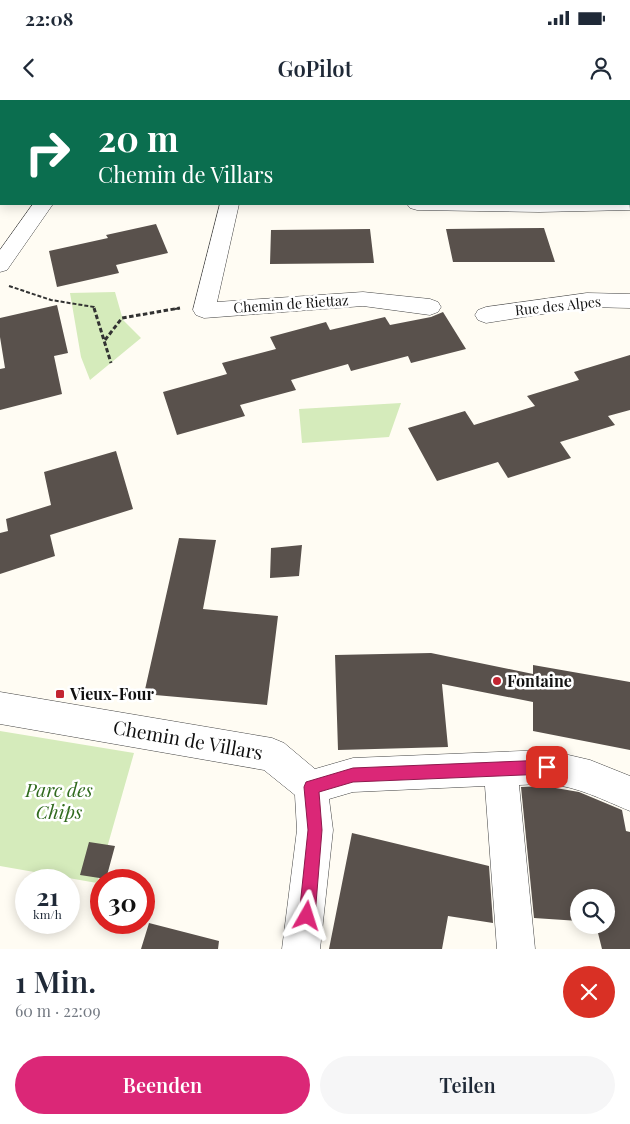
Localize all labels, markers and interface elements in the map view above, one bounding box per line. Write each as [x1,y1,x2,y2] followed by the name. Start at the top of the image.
[25,5,73,31] text: 22:08
[278,53,352,83] text: GoPilot
[15,54,43,82] icon: back
[587,54,615,82] icon: person
[98,114,179,161] text: 20 m
[15,120,80,185] icon: right
[98,159,273,189] text: Chemin de Villars
[233,290,349,317] street label: Chemin de Riettaz
[514,292,602,319] street label: Rue des Alpes
[507,670,572,691] place label: Fontaine
[491,675,503,687] marker: Fontaine
[69,683,154,704] place label: Vieux-Four
[54,688,66,700] marker: Vieux-Four
[111,713,265,765] street label: Chemin de Villars
[526,746,568,788] pin
[533,753,561,781] icon: arrive
[24,776,93,824] park label: Parc des Chips
[90,869,155,934] speed limit sign: 30
[36,879,59,912] text: 21
[280,889,332,941] position arrow
[570,889,615,934] map controls
[570,889,615,934] button: search
[33,906,62,922] text: km/h
[15,961,96,1001] text: 1 Min.
[563,966,615,1018] button: close
[15,1000,101,1021] text: 60 m · 22:09
[15,1056,310,1114] button: Beenden
[320,1056,615,1114] button: Teilen

